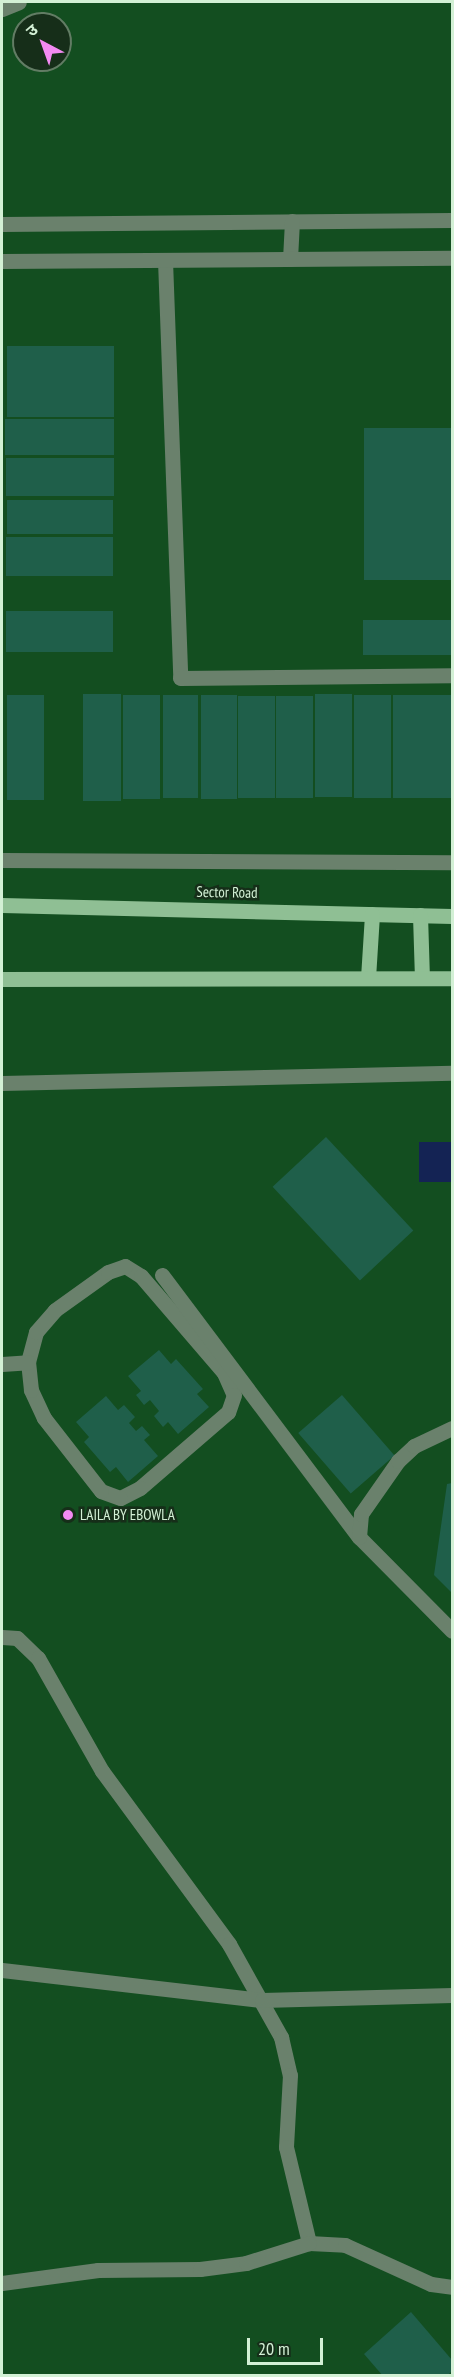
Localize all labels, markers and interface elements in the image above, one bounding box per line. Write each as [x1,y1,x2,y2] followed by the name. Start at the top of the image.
[12,12,72,72] north arrow
[21,19,42,41] text: उ
[196,882,258,902] street label: Sector Road
[80,1506,176,1524] place label: LAILA BY EBOWLA
[61,1508,75,1522] marker: LAILA BY EBOWLA
[250,2326,326,2364] scale bar
[258,2337,290,2360] text: 20 m

